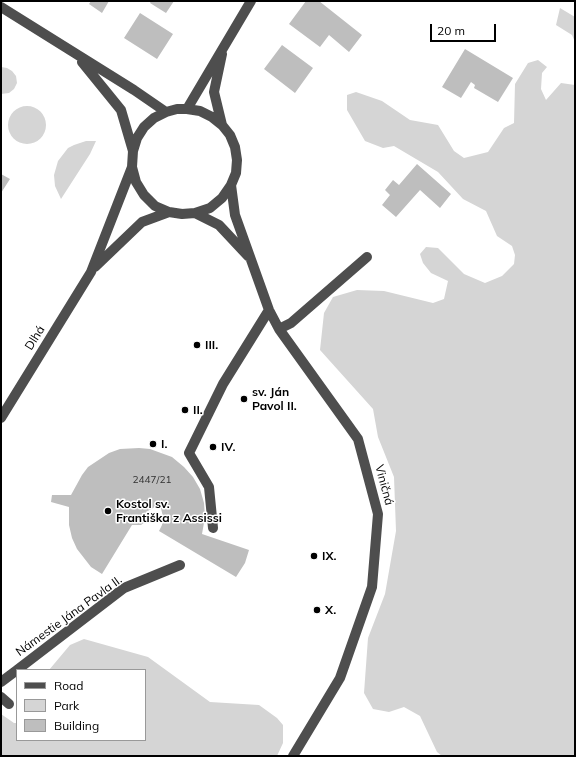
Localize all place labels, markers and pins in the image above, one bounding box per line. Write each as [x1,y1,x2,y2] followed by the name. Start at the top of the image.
[205,338,218,352] place label: III.
[192,340,202,350] marker: III.
[252,385,297,413] place label: sv. Ján Pavol II.
[239,394,249,404] marker: sv. Ján Pavol II.
[193,403,203,417] place label: II.
[180,405,190,415] marker: II.
[161,437,167,451] place label: I.
[148,439,158,449] marker: I.
[221,440,235,454] place label: IV.
[208,442,218,452] marker: IV.
[116,497,222,525] place label: Kostol sv. Františka z Assissi
[103,506,113,516] marker: Kostol sv. Františka z Assissi
[322,549,337,563] place label: IX.
[309,551,319,561] marker: IX.
[325,603,336,617] place label: X.
[312,605,322,615] marker: X.

